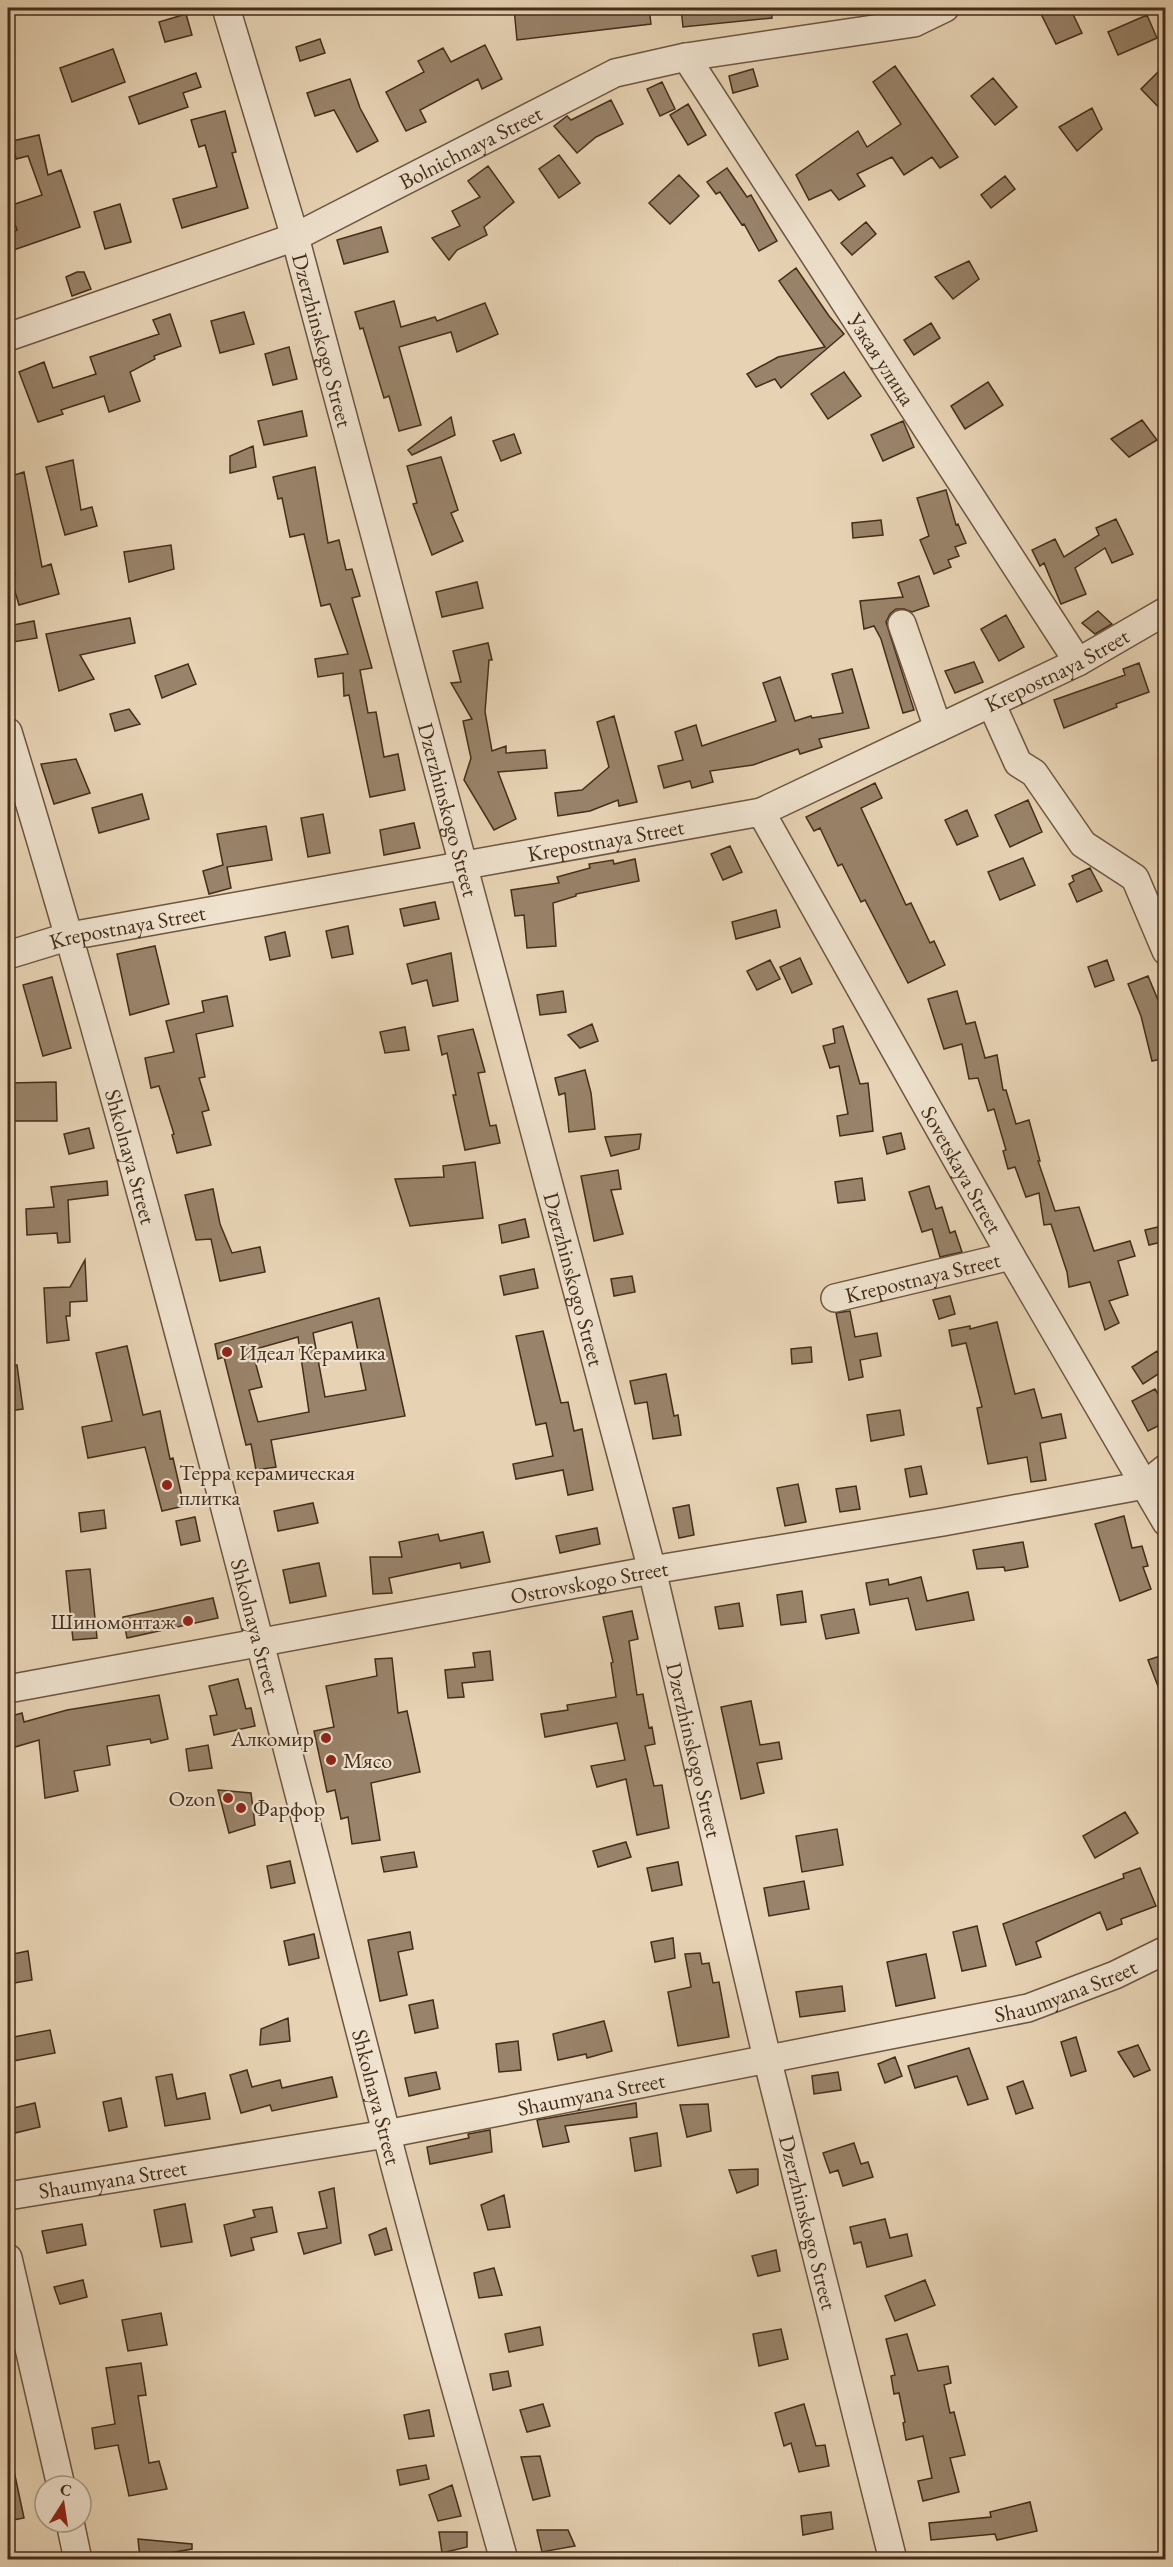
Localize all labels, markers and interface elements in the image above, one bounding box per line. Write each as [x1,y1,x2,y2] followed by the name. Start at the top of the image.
[394,99,547,196] street label: Bolnichnaya Street
[285,250,359,431] street label: Dzerzhinskogo Street
[840,307,922,411] street label: Узкая улица
[980,621,1135,719] street label: Krepostnaya Street
[411,720,485,900] street label: Dzerzhinskogo Street
[525,812,686,869] street label: Krepostnaya Street
[46,898,208,957] street label: Krepostnaya Street
[98,1086,163,1228] street label: Shkolnaya Street
[914,1100,1009,1239] street label: Sovetskaya Street
[536,1189,611,1370] street label: Dzerzhinskogo Street
[842,1245,1003,1310] street label: Krepostnaya Street
[239,1338,386,1367] place label: Идеал Керамика
[220,1345,234,1359] marker: Идеал Керамика
[179,1458,355,1512] place label: Терра керамическая плитка
[160,1478,174,1492] marker: Терра керамическая плитка
[508,1554,670,1611] street label: Ostrovskogo Street
[224,1556,287,1697] street label: Shkolnaya Street
[51,1607,177,1636] place label: Шиномонтаж
[181,1614,195,1628] marker: Шиномонтаж
[659,1660,729,1841] street label: Dzerzhinskogo Street
[230,1724,314,1753] place label: Алкомир
[319,1731,333,1745] marker: Алкомир
[343,1746,392,1775] place label: Мясо
[324,1753,338,1767] marker: Мясо
[168,1784,216,1813] place label: Ozon
[221,1791,235,1805] marker: Ozon
[253,1794,325,1823] place label: Фарфор
[234,1801,248,1815] marker: Фарфор
[992,1953,1142,2029] street label: Shaumyana Street
[345,2026,408,2168] street label: Shkolnaya Street
[515,2066,667,2123] street label: Shaumyana Street
[772,2132,844,2313] street label: Dzerzhinskogo Street
[37,2153,189,2206] street label: Shaumyana Street
[33,2474,93,2534] north arrow
[58,2478,74,2501] text: С

